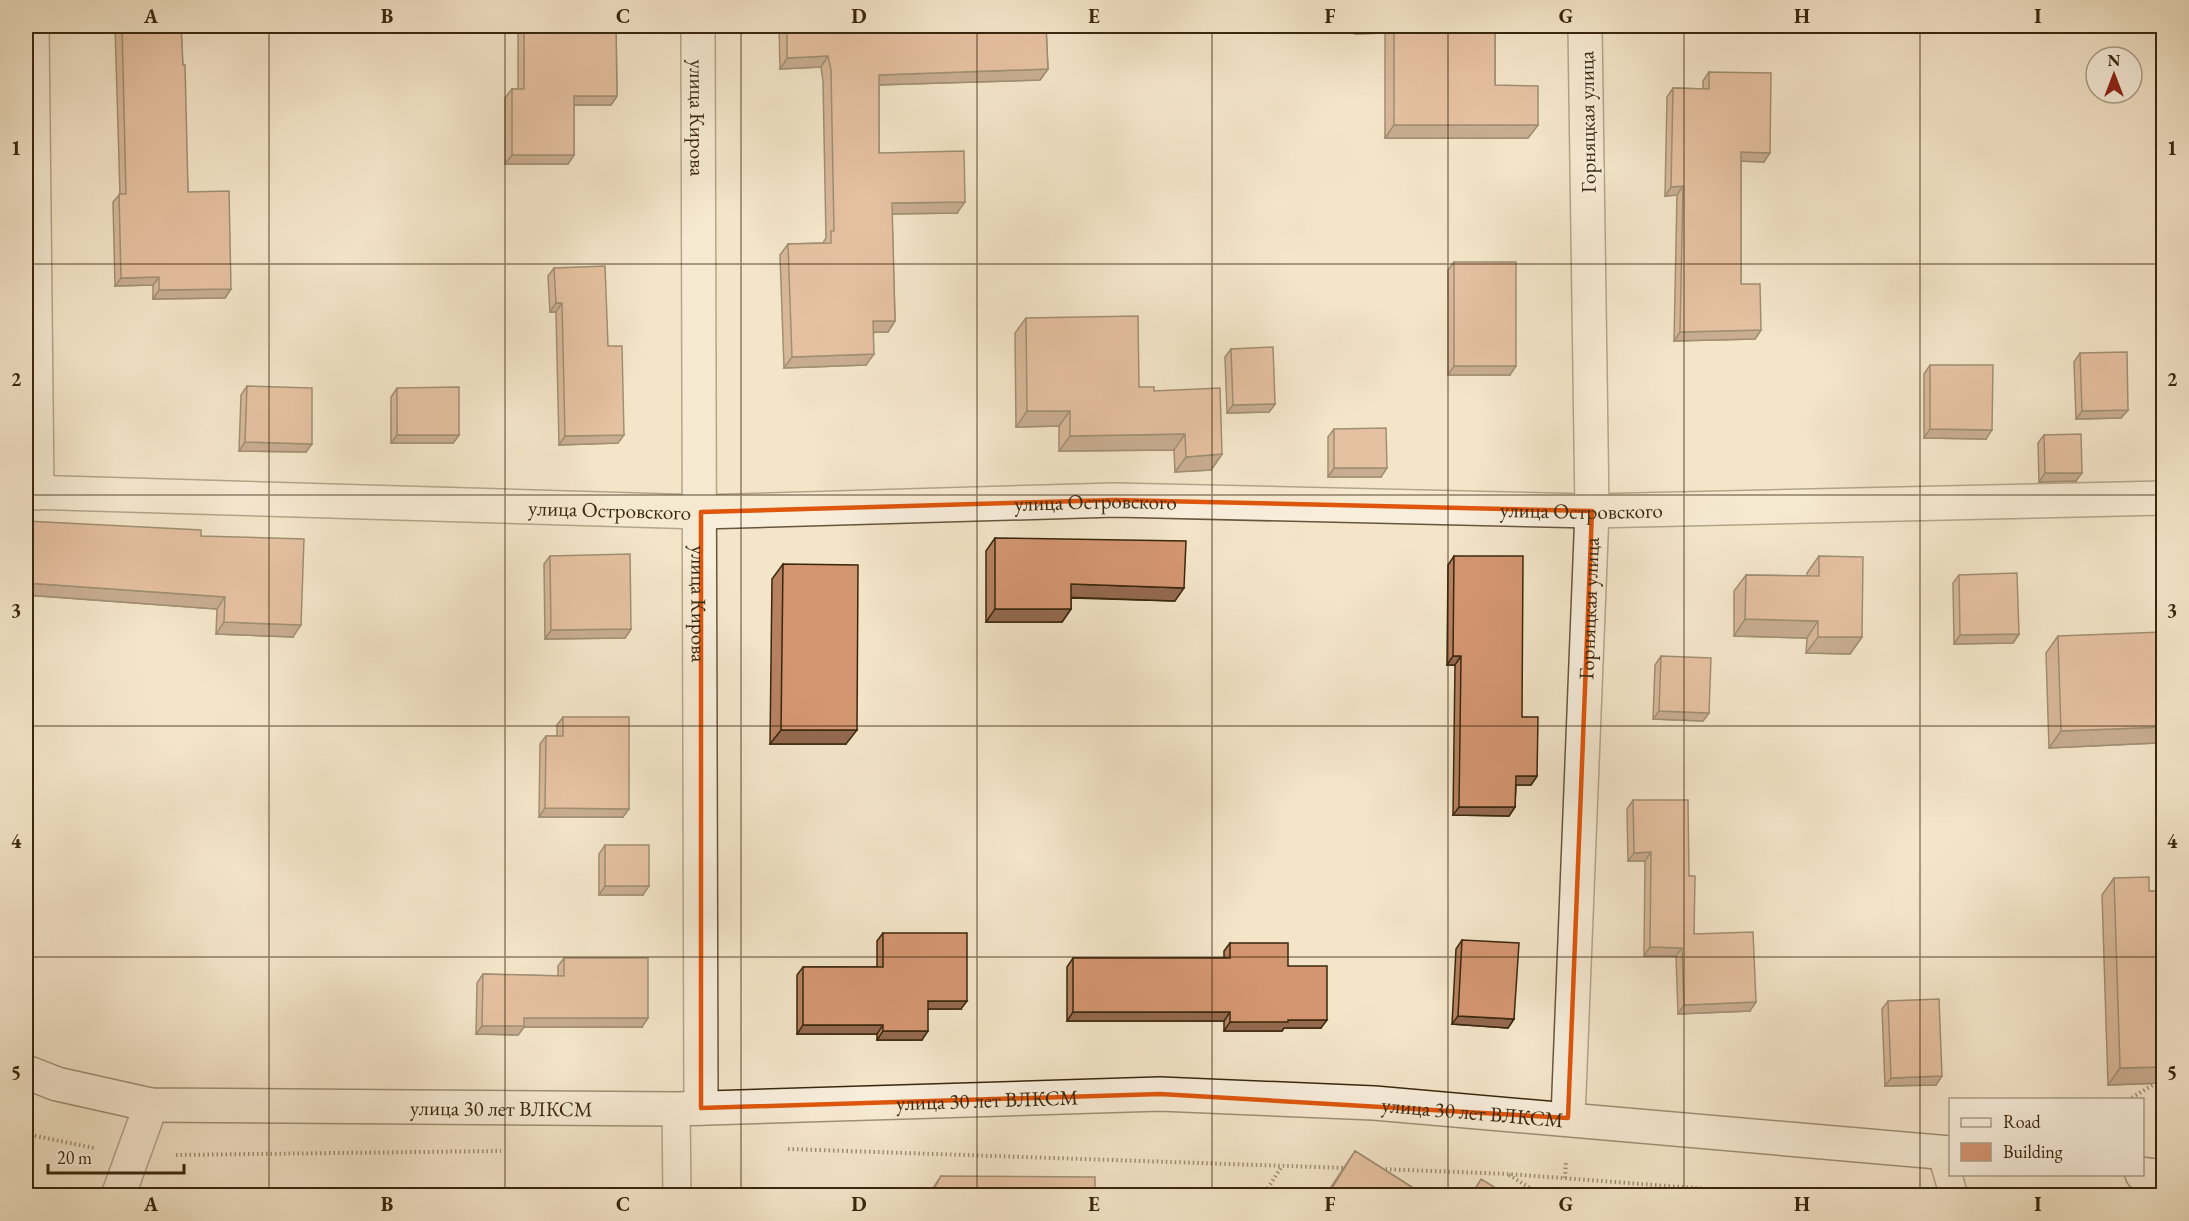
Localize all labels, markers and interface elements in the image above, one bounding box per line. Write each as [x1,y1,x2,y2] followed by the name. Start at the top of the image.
[143,3,159,29] text: A
[381,3,393,29] text: B
[616,3,630,29] text: C
[851,3,867,29] text: D
[1088,3,1100,29] text: E
[1325,3,1336,29] text: F
[1559,3,1573,29] text: G
[1794,3,1810,29] text: H
[2034,3,2042,29] text: I
[2084,45,2144,105] north arrow
[1572,50,1602,193] street label: Горняцкая улица
[2108,50,2121,71] text: N
[685,60,712,177] street label: улица Кирова
[11,135,21,161] text: 1
[2167,135,2177,161] text: 1
[11,366,22,392] text: 2
[2167,366,2178,392] text: 2
[1014,486,1177,516] street label: улица Островского
[528,493,692,525] street label: улица Островского
[1500,495,1663,525] street label: улица Островского
[1572,536,1604,680] street label: Горняцкая улица
[686,546,713,663] street label: улица Кирова
[11,597,21,623] text: 3
[2167,597,2177,623] text: 3
[11,828,22,854] text: 4
[2167,828,2178,854] text: 4
[11,1059,21,1085] text: 5
[2167,1059,2177,1085] text: 5
[896,1083,1079,1116] street label: улица 30 лет ВЛКСМ
[1381,1090,1565,1133] street label: улица 30 лет ВЛКСМ
[410,1093,593,1122] street label: улица 30 лет ВЛКСМ
[1949,1098,2144,1176] legend
[2003,1110,2042,1133] text: Road
[48,1137,184,1175] scale bar
[2003,1140,2063,1163] text: Building
[57,1146,92,1169] text: 20 m
[143,1191,159,1217] text: A
[381,1191,393,1217] text: B
[616,1191,630,1217] text: C
[851,1191,867,1217] text: D
[1088,1191,1100,1217] text: E
[1325,1191,1336,1217] text: F
[1559,1191,1573,1217] text: G
[1794,1191,1810,1217] text: H
[2034,1191,2042,1217] text: I

